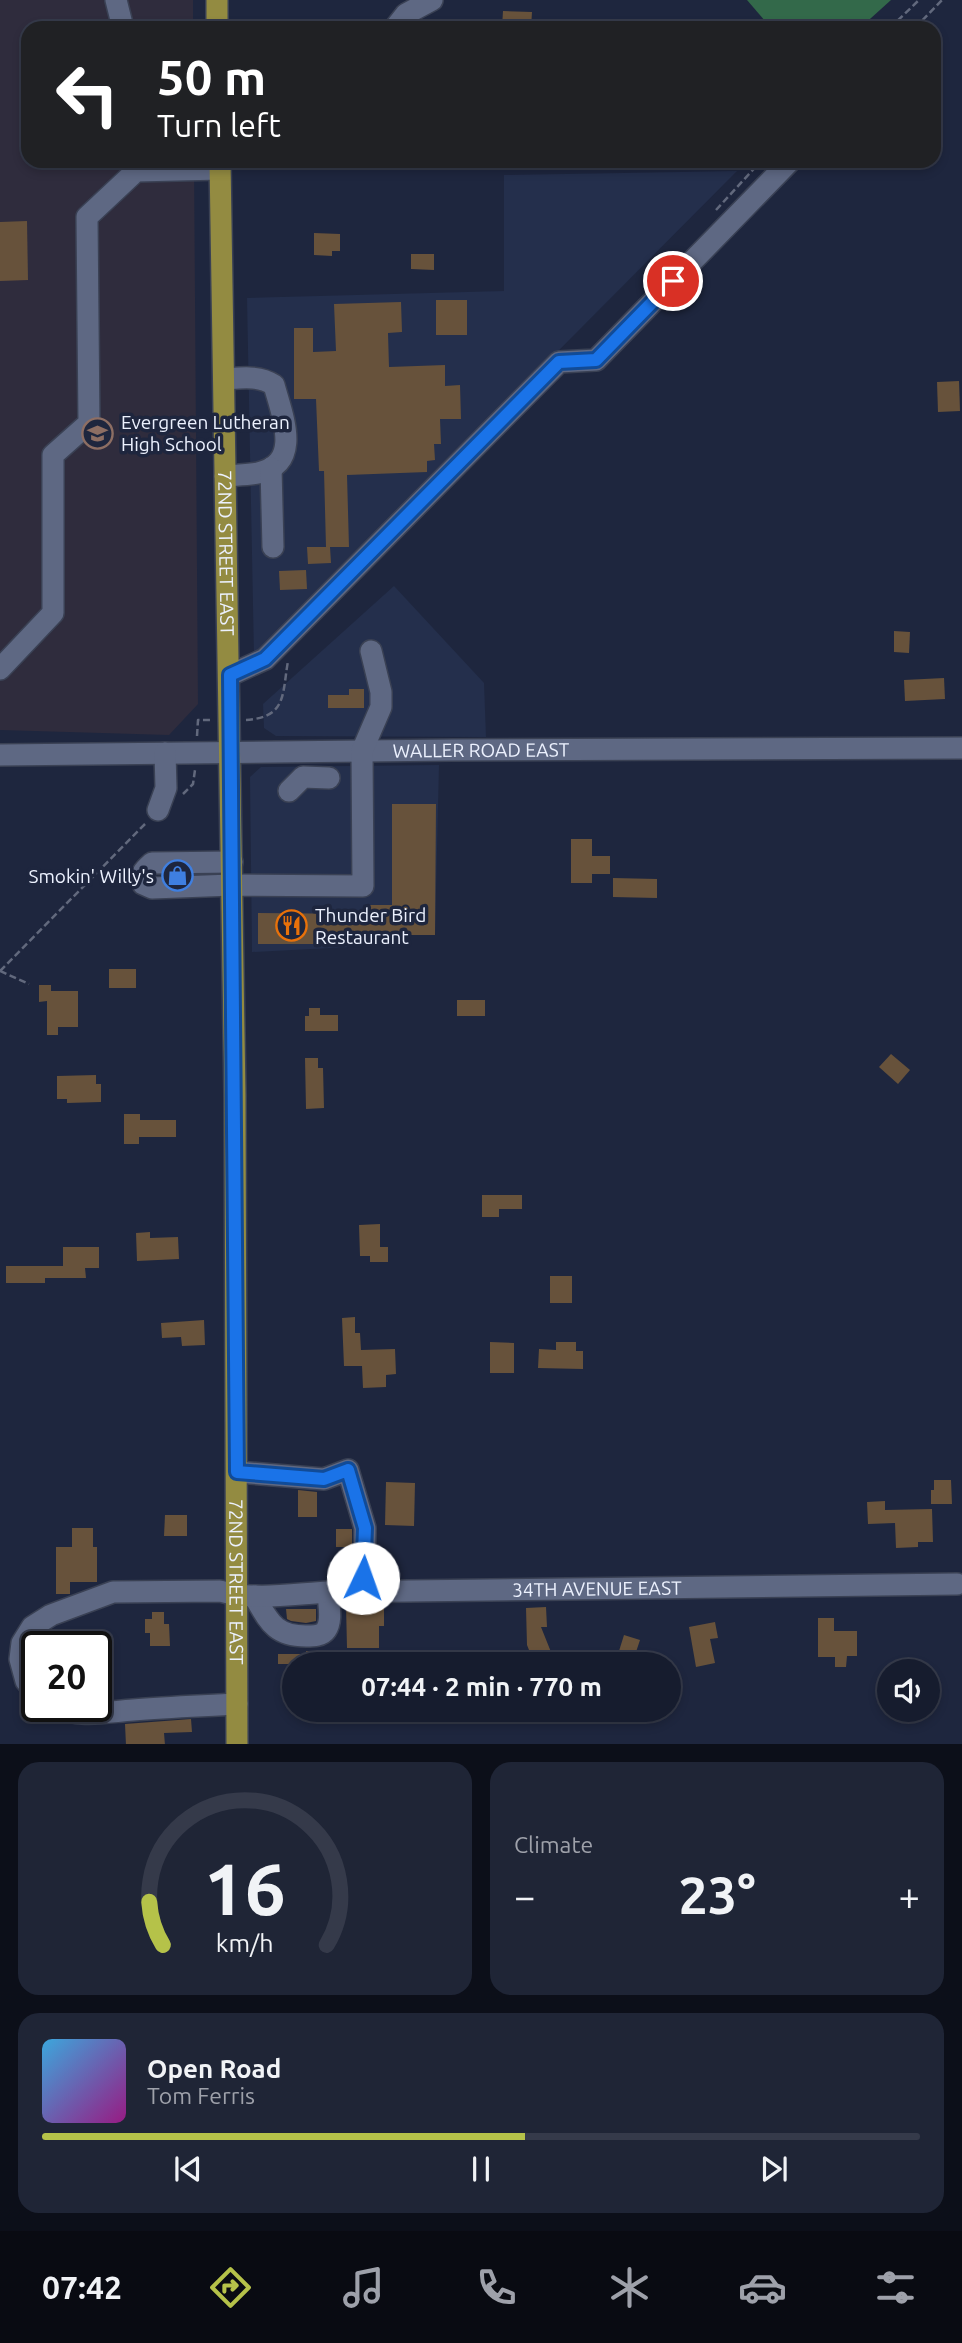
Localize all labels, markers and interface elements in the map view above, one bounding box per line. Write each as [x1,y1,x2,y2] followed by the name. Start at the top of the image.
[42,49,133,140] icon: left
[157,49,266,104] text: 50 m
[157,107,281,143] text: Turn left
[643,251,703,311] pin
[654,262,692,300] icon: arrive
[121,411,290,455] place label: Evergreen Lutheran High School
[81,416,115,450] school or university icon: Evergreen Lutheran High School
[214,470,239,636] street label: 72ND STREET EAST
[393,739,570,762] street label: WALLER ROAD EAST
[160,859,194,893] shop icon: Smokin' Willy's
[28,865,154,887] place label: Smokin' Willy's
[315,904,426,948] place label: Thunder Bird Restaurant
[275,909,309,943] restaurant icon: Thunder Bird Restaurant
[225,1499,248,1665] street label: 72ND STREET EAST
[326,1541,400,1615] position arrow
[512,1576,682,1601] street label: 34TH AVENUE EAST
[21,1631,112,1722] speed limit sign: 20
[877,1659,940,1722] map controls
[877,1659,940,1722] button: sound
[361,1672,602,1701] text: 07:44 · 2 min · 770 m
[514,1832,593,1857] text: Climate
[204,1847,286,1929] text: 16
[678,1866,756,1924] text: 23°
[514,1875,535,1917] text: −
[899,1875,920,1917] text: +
[216,1928,274,1956] text: km/h
[147,2054,281,2083] text: Open Road
[147,2083,255,2108] text: Tom Ferris
[169,2150,207,2188] icon: previous
[462,2150,500,2188] icon: pause
[755,2150,793,2188] icon: next
[206,2263,255,2312] icon: directions
[339,2263,388,2312] icon: music
[472,2263,521,2312] icon: phone
[605,2263,654,2312] icon: climate
[738,2263,787,2312] icon: car
[871,2263,920,2312] icon: filters
[42,2269,122,2305] text: 07:42

